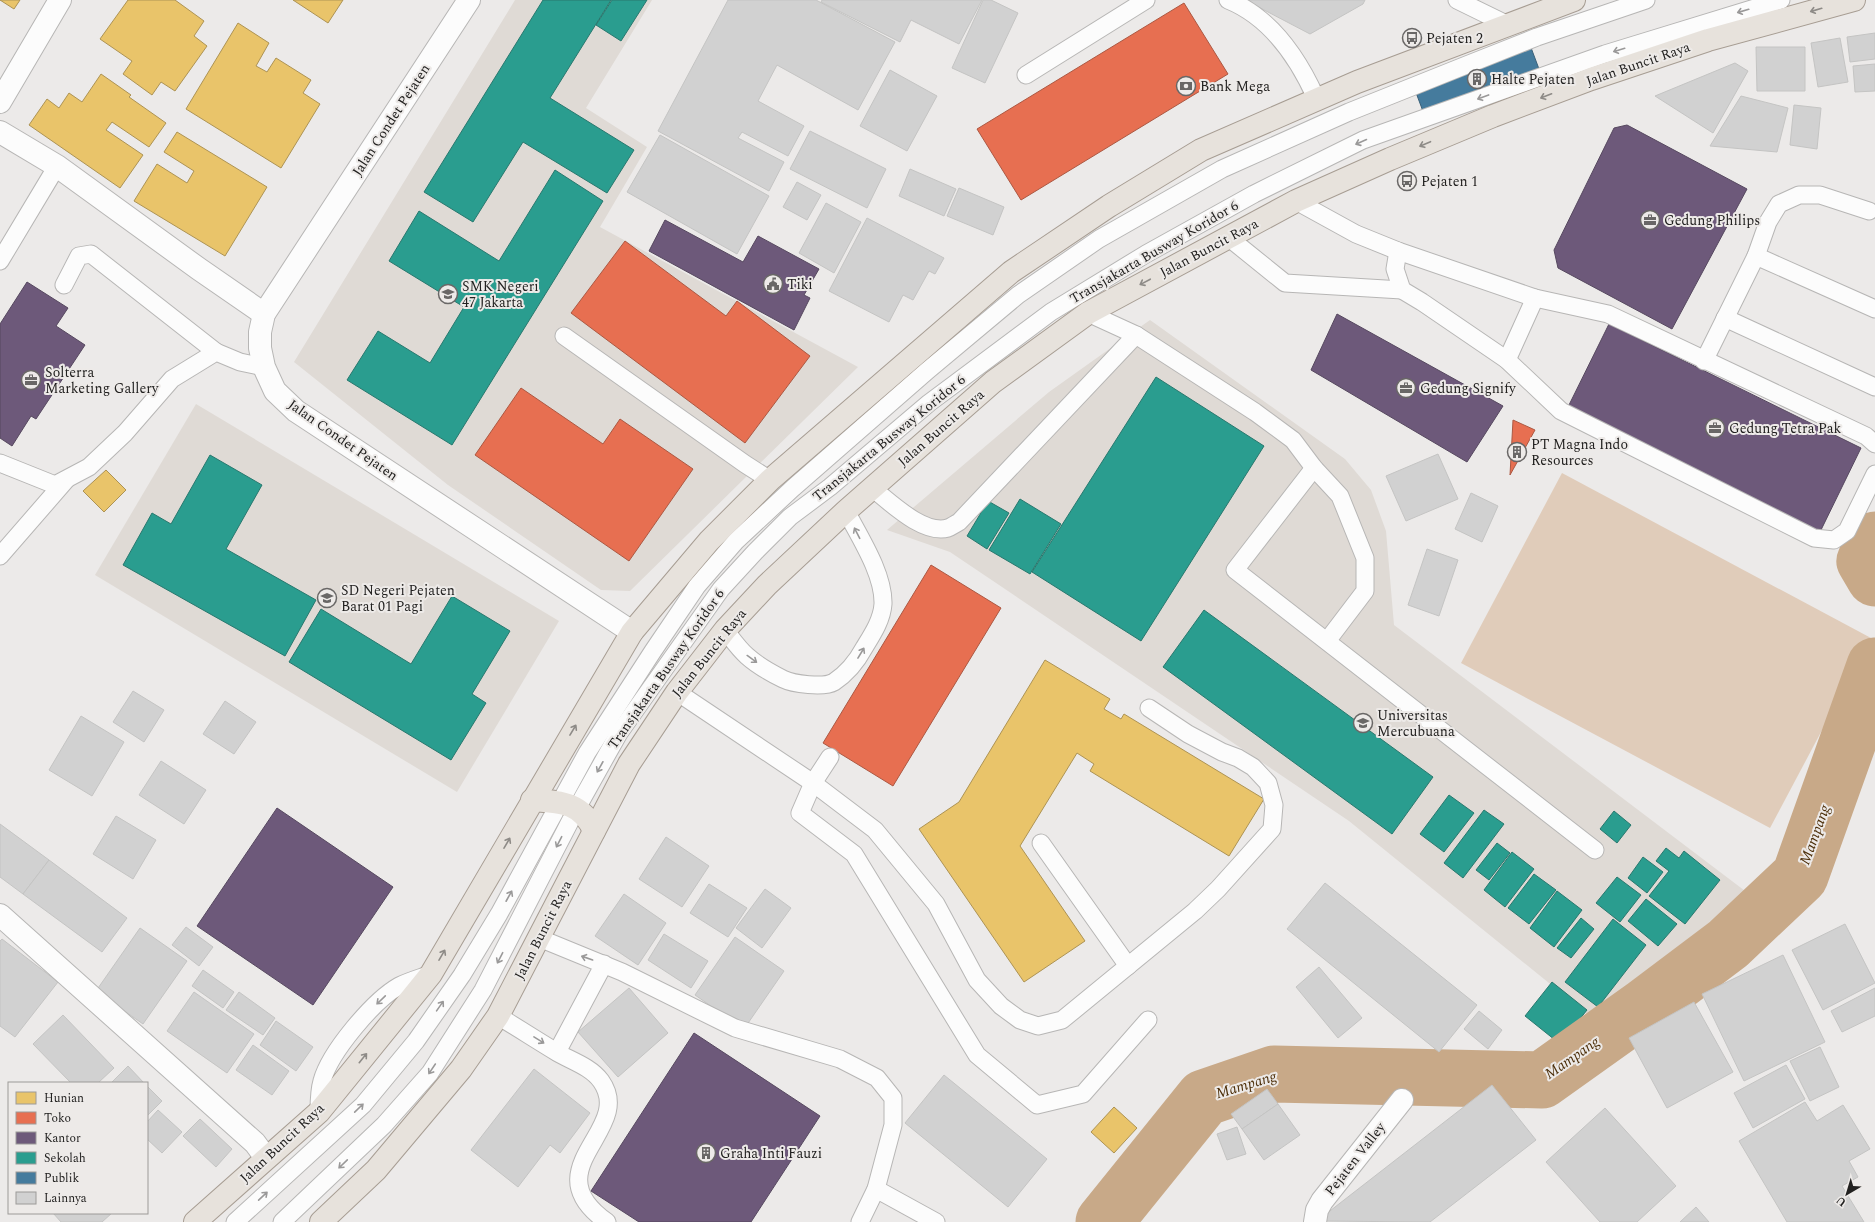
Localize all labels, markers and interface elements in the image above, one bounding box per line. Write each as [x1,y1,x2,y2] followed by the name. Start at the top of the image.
[1810,7,1823,15] one-way arrow
[1737,8,1750,15] one-way arrow
[1401,27,1423,49] bus stop icon: Pejaten 2
[1426,28,1483,49] place label: Pejaten 2
[1583,36,1693,92] street label: Jalan Buncit Raya
[1613,47,1626,54] one-way arrow
[347,60,435,180] street label: Jalan Condet Pejaten
[1466,68,1488,90] building icon: Halte Pejaten
[1491,69,1575,90] place label: Halte Pejaten
[1175,75,1197,97] bank icon: Bank Mega
[1200,76,1270,97] place label: Bank Mega
[1540,93,1552,101] one-way arrow
[1478,94,1490,102] one-way arrow
[1356,138,1368,146] one-way arrow
[1420,141,1432,149] one-way arrow
[1396,170,1418,192] bus stop icon: Pejaten 1
[1421,171,1478,192] place label: Pejaten 1
[1066,195,1242,309] street label: Transjakarta Busway Koridor 6
[1639,209,1661,231] office icon: Gedung Philips
[1664,210,1760,231] place label: Gedung Philips
[1156,213,1262,283] street label: Jalan Buncit Raya
[762,273,784,295] public building icon: Tiki
[787,274,813,295] place label: Tiki
[462,276,539,313] place label: SMK Negeri 47 Jakarta
[1140,279,1152,287] one-way arrow
[437,283,459,305] school or university icon: SMK Negeri 47 Jakarta
[45,362,160,399] place label: Solterra Marketing Gallery
[20,369,42,391] office icon: Solterra Marketing Gallery
[808,370,970,506] street label: Transjakarta Busway Koridor 6
[1395,377,1417,399] office icon: Gedung Signify
[1420,378,1517,399] place label: Gedung Signify
[893,384,989,472] street label: Jalan Buncit Raya
[284,394,402,486] street label: Jalan Condet Pejaten
[1704,417,1726,439] office icon: Gedung Tetra Pak
[1729,418,1842,439] place label: Gedung Tetra Pak
[1531,434,1628,471] place label: PT Magna Indo Resources
[1506,441,1528,463] building icon: PT Magna Indo Resources
[853,527,861,539] one-way arrow
[341,580,455,617] place label: SD Negeri Pejaten Barat 01 Pagi
[602,584,730,754] street label: Transjakarta Busway Koridor 6
[316,587,338,609] school or university icon: SD Negeri Pejaten Barat 01 Pagi
[667,604,752,702] street label: Jalan Buncit Raya
[857,648,865,659] one-way arrow
[746,655,757,663] one-way arrow
[1377,705,1455,742] place label: Universitas Mercubuana
[1352,712,1374,734] school or university icon: Universitas Mercubuana
[569,725,577,736] one-way arrow
[596,761,603,773] one-way arrow
[1794,801,1837,868] water label: Mampang
[555,836,562,848] one-way arrow
[504,837,512,849] one-way arrow
[509,877,577,983] street label: Jalan Buncit Raya
[505,890,513,902] one-way arrow
[438,949,446,961] one-way arrow
[495,952,503,964] one-way arrow
[581,953,593,961] one-way arrow
[376,996,386,1005] one-way arrow
[436,1001,444,1012] one-way arrow
[1540,1030,1605,1085] water label: Mampang
[533,1036,544,1044] one-way arrow
[358,1052,367,1063] one-way arrow
[428,1063,436,1074] one-way arrow
[1213,1065,1280,1105] water label: Mampang
[8,1082,148,1214] legend
[44,1089,84,1108] text: Hunian
[235,1098,329,1188] street label: Jalan Buncit Raya
[354,1103,364,1112] one-way arrow
[44,1109,71,1128] text: Toko
[1320,1117,1391,1200] street label: Pejaten Valley
[44,1129,81,1148] text: Kantor
[695,1142,717,1164] building icon: Graha Inti Fauzi
[720,1143,822,1164] place label: Graha Inti Fauzi
[44,1149,86,1168] text: Sekolah
[339,1159,349,1168] one-way arrow
[44,1169,79,1188] text: Publik
[1827,1174,1867,1214] north arrow
[44,1189,87,1208] text: Lainnya
[258,1191,269,1200] one-way arrow
[1832,1192,1850,1211] text: U

